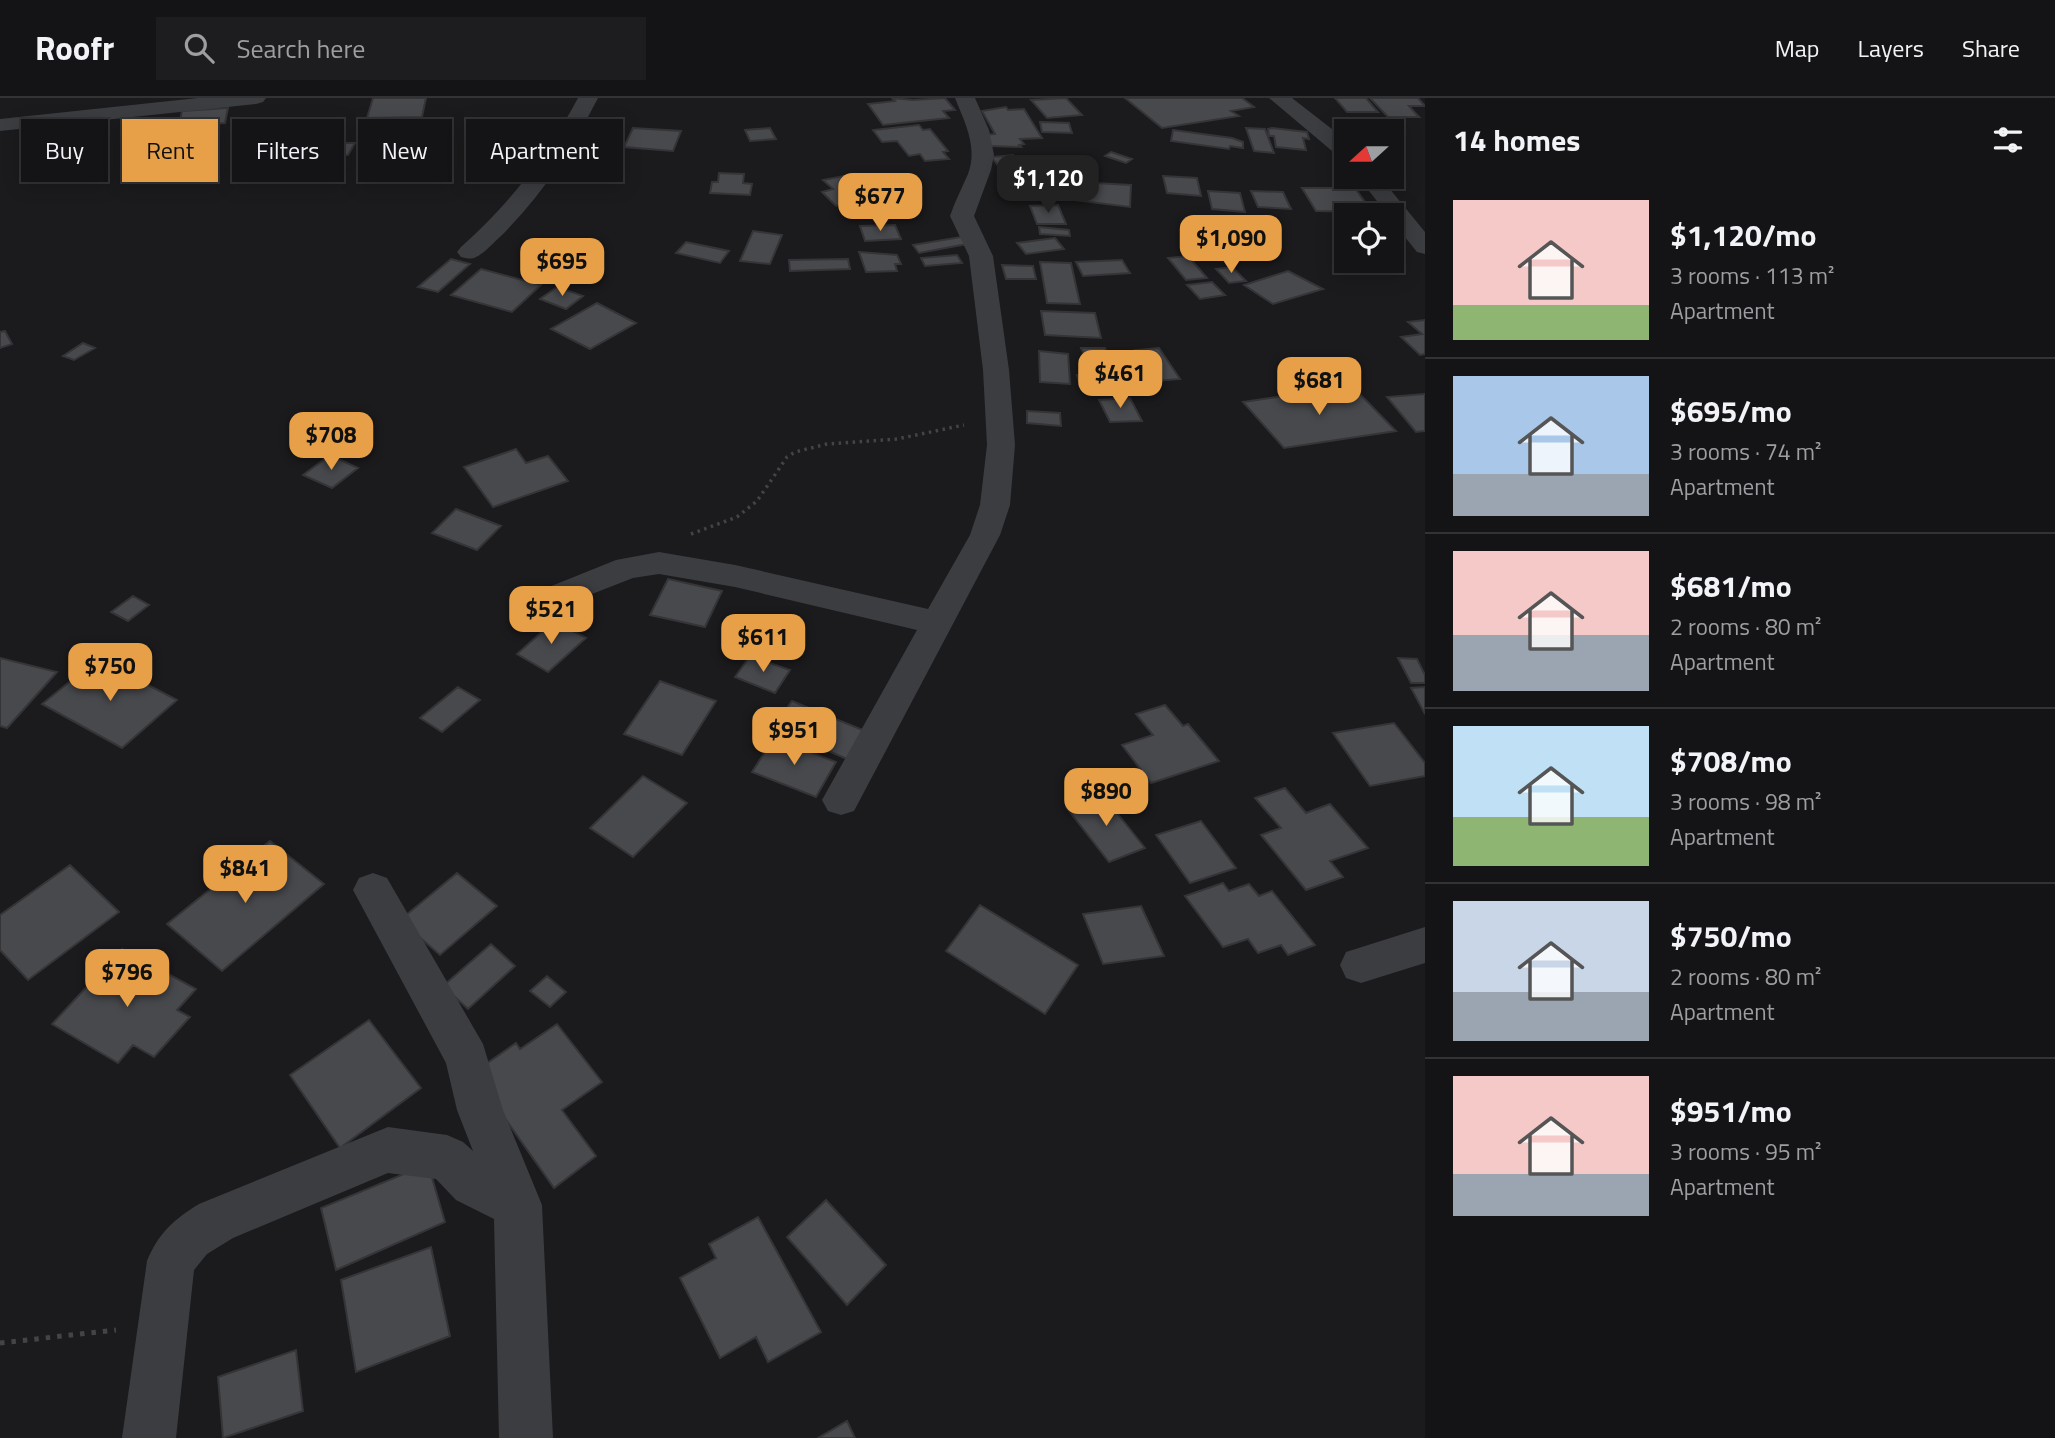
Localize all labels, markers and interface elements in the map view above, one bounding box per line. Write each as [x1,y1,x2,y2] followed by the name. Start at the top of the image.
[156,17,646,80] search box
[35,23,114,73] text: Roofr
[180,29,218,67] icon: search
[236,29,365,68] text: Search here
[1775,30,1820,66] text: Map
[1858,30,1924,66] text: Layers
[1962,30,2020,66] text: Share
[1453,117,1580,163] text: 14 homes
[21,119,108,182] chip: Buy
[122,119,218,182] chip: Rent
[232,119,344,182] chip: Filters
[358,119,452,182] chip: New
[466,119,623,182] chip: Apartment
[1334,119,1404,189] north arrow
[1334,119,1404,273] map controls
[1989,121,2027,159] icon: filters
[991,156,1105,215] pin: $1,120
[1013,160,1083,195] text: $1,120
[839,174,921,233] pin: $677
[854,178,906,213] text: $677
[1334,203,1404,273] button: locate
[1670,212,1816,258] text: $1,120/mo
[1174,216,1288,275] pin: $1,090
[1196,220,1266,255] text: $1,090
[1509,228,1593,312] icon: home
[521,238,603,298] pin: $695
[536,243,588,278] text: $695
[1670,258,1834,293] text: 3 rooms · 113 m²
[1670,293,1775,328] text: Apartment
[1079,350,1161,410] pin: $461
[1094,355,1146,390] text: $461
[1278,358,1360,417] pin: $681
[1293,362,1345,397] text: $681
[1670,388,1792,434] text: $695/mo
[1509,404,1593,488] icon: home
[290,412,372,472] pin: $708
[305,417,357,452] text: $708
[1670,434,1821,469] text: 3 rooms · 74 m²
[1670,469,1775,504] text: Apartment
[1670,563,1792,609] text: $681/mo
[1509,579,1593,663] icon: home
[510,587,592,646] pin: $521
[525,591,577,626] text: $521
[1670,609,1821,644] text: 2 rooms · 80 m²
[722,614,804,674] pin: $611
[737,619,789,654] text: $611
[69,644,151,703] pin: $750
[1670,644,1775,679] text: Apartment
[84,648,136,683] text: $750
[753,708,835,767] pin: $951
[768,712,820,747] text: $951
[1670,738,1792,784] text: $708/mo
[1509,754,1593,838] icon: home
[1065,768,1147,828] pin: $890
[1080,773,1132,808] text: $890
[1670,784,1821,819] text: 3 rooms · 98 m²
[1670,819,1775,854] text: Apartment
[204,846,286,905] pin: $841
[219,850,271,885] text: $841
[1670,913,1792,959] text: $750/mo
[1509,929,1593,1013] icon: home
[86,950,168,1009] pin: $796
[101,954,153,989] text: $796
[1670,959,1821,994] text: 2 rooms · 80 m²
[1670,994,1775,1029] text: Apartment
[1670,1088,1792,1134] text: $951/mo
[1509,1104,1593,1188] icon: home
[1670,1134,1821,1169] text: 3 rooms · 95 m²
[1670,1169,1775,1204] text: Apartment

